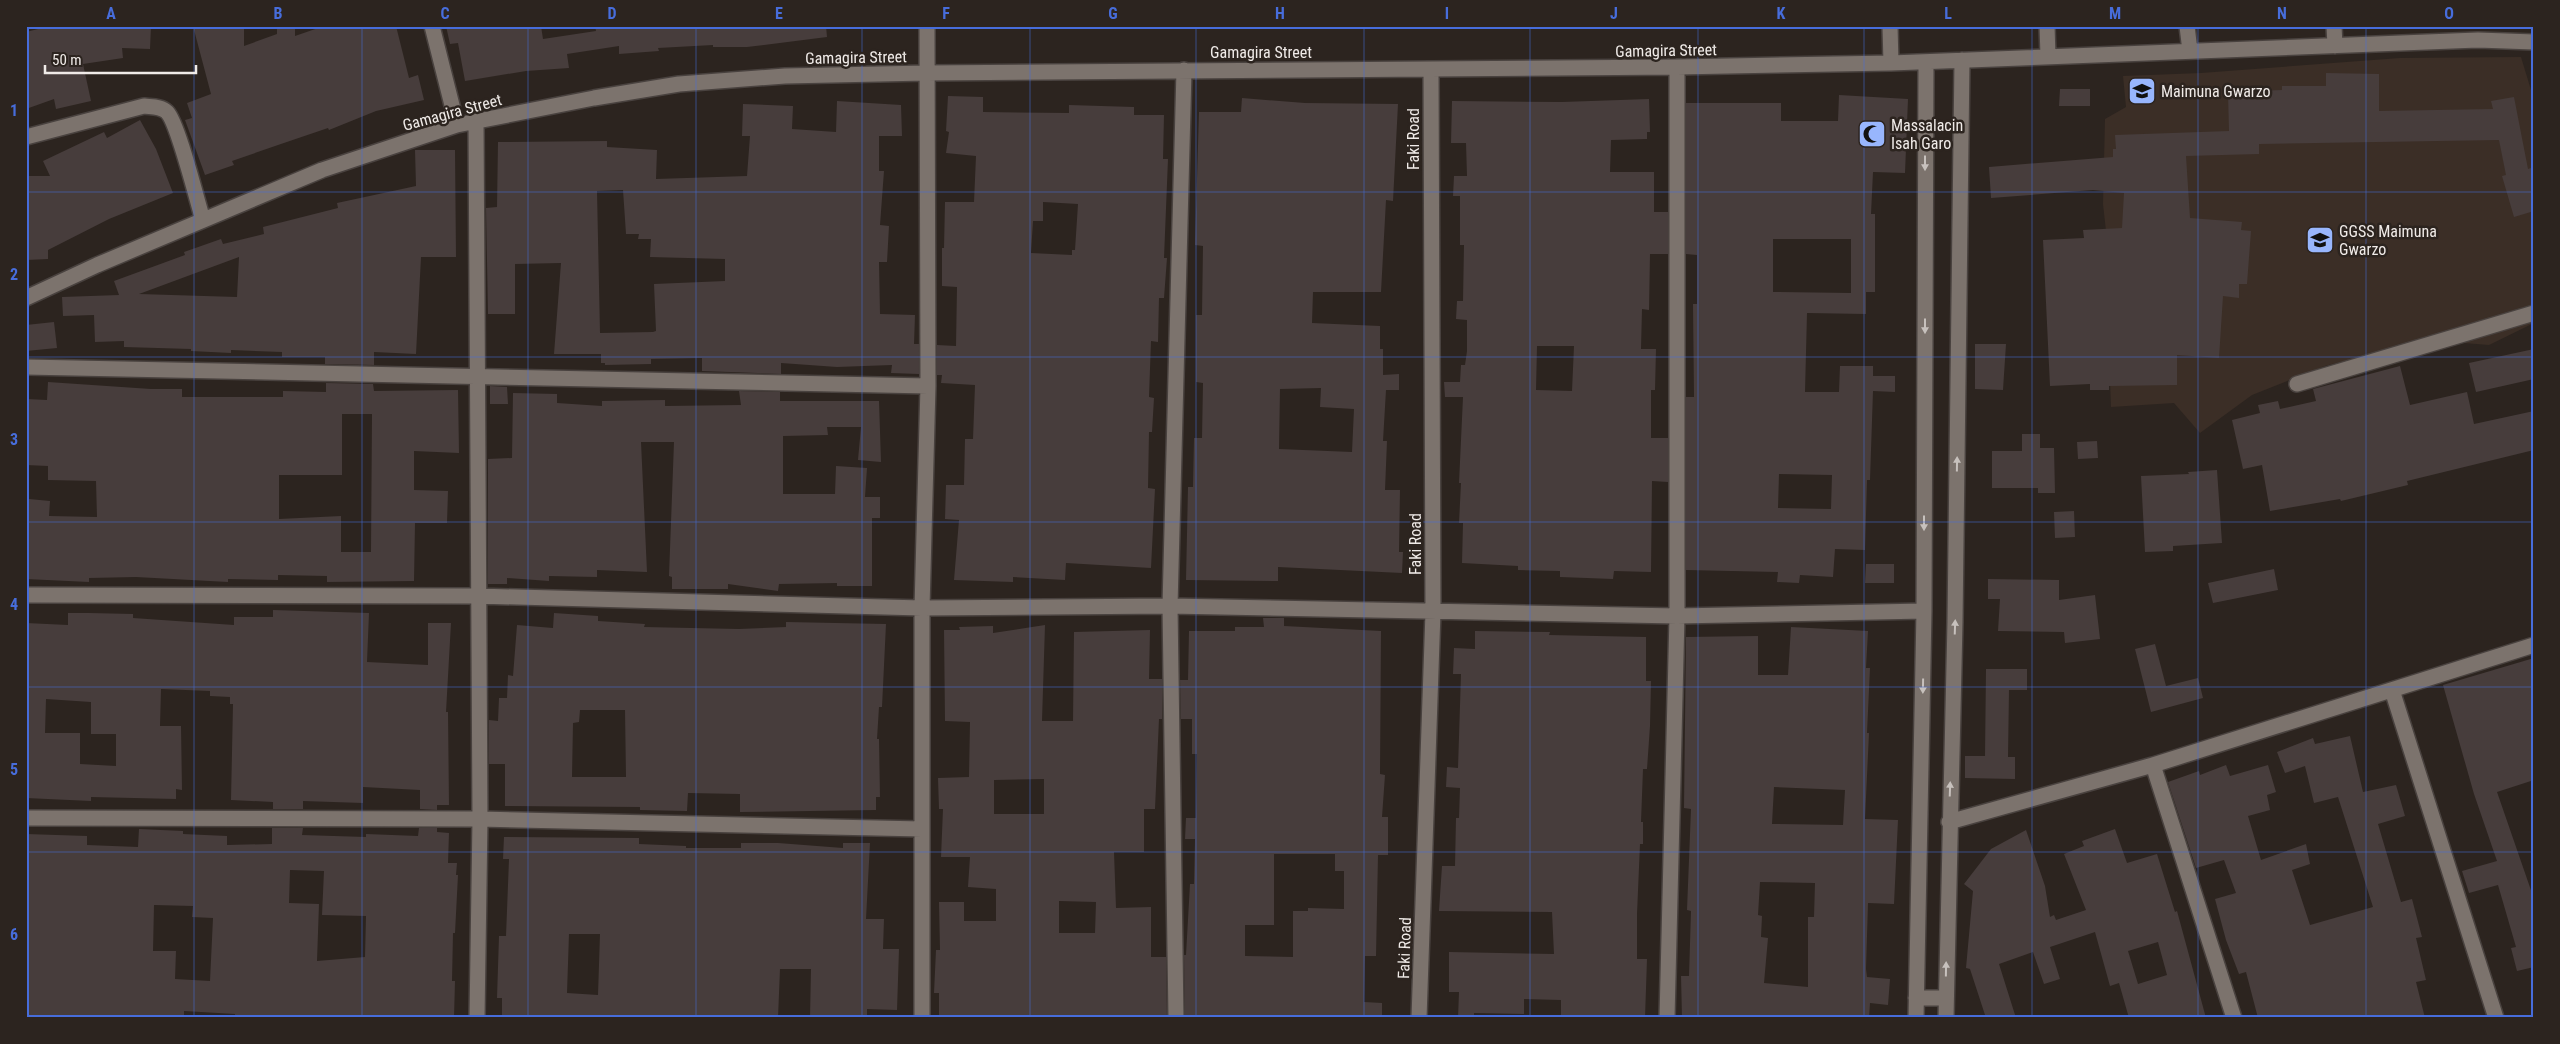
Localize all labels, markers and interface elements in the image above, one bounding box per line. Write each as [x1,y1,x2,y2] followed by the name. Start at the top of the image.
[106,4,116,23] text: A
[274,4,283,23] text: B
[440,4,450,23] text: C
[607,4,617,23] text: D
[775,4,783,23] text: E
[942,4,950,23] text: F
[1108,4,1118,23] text: G
[1275,4,1285,23] text: H
[1445,4,1449,23] text: I
[1610,4,1618,23] text: J
[1777,4,1786,23] text: K
[1944,4,1952,23] text: L
[2109,4,2121,23] text: M
[2277,4,2287,23] text: N
[2444,4,2454,23] text: O
[1615,40,1717,61] street label: Gamagira Street
[45,42,196,74] scale bar
[1210,43,1312,62] street label: Gamagira Street
[805,47,907,68] street label: Gamagira Street
[52,51,82,69] text: 50 m
[2127,76,2157,106] school or university icon: Maimuna Gwarzo
[2161,82,2271,101] place label: Maimuna Gwarzo
[401,90,504,135] street label: Gamagira Street
[10,101,18,120] text: 1
[1404,108,1423,170] street label: Faki Road
[1891,116,1963,153] place label: Massalacin Isah Garo
[1857,119,1887,149] mosque icon: Massalacin Isah Garo
[1921,156,1929,172] one-way arrow
[2339,222,2437,259] place label: GGSS Maimuna Gwarzo
[2305,225,2335,255] school or university icon: GGSS Maimuna Gwarzo
[10,265,18,284] text: 2
[1921,318,1929,334] one-way arrow
[10,430,18,449] text: 3
[1953,456,1961,472] one-way arrow
[1406,513,1425,575] street label: Faki Road
[1920,516,1928,532] one-way arrow
[10,595,18,614] text: 4
[1951,618,1959,634] one-way arrow
[1919,678,1927,694] one-way arrow
[10,760,18,779] text: 5
[1946,781,1954,797] one-way arrow
[1394,917,1415,979] street label: Faki Road
[10,925,18,944] text: 6
[1943,961,1951,977] one-way arrow

